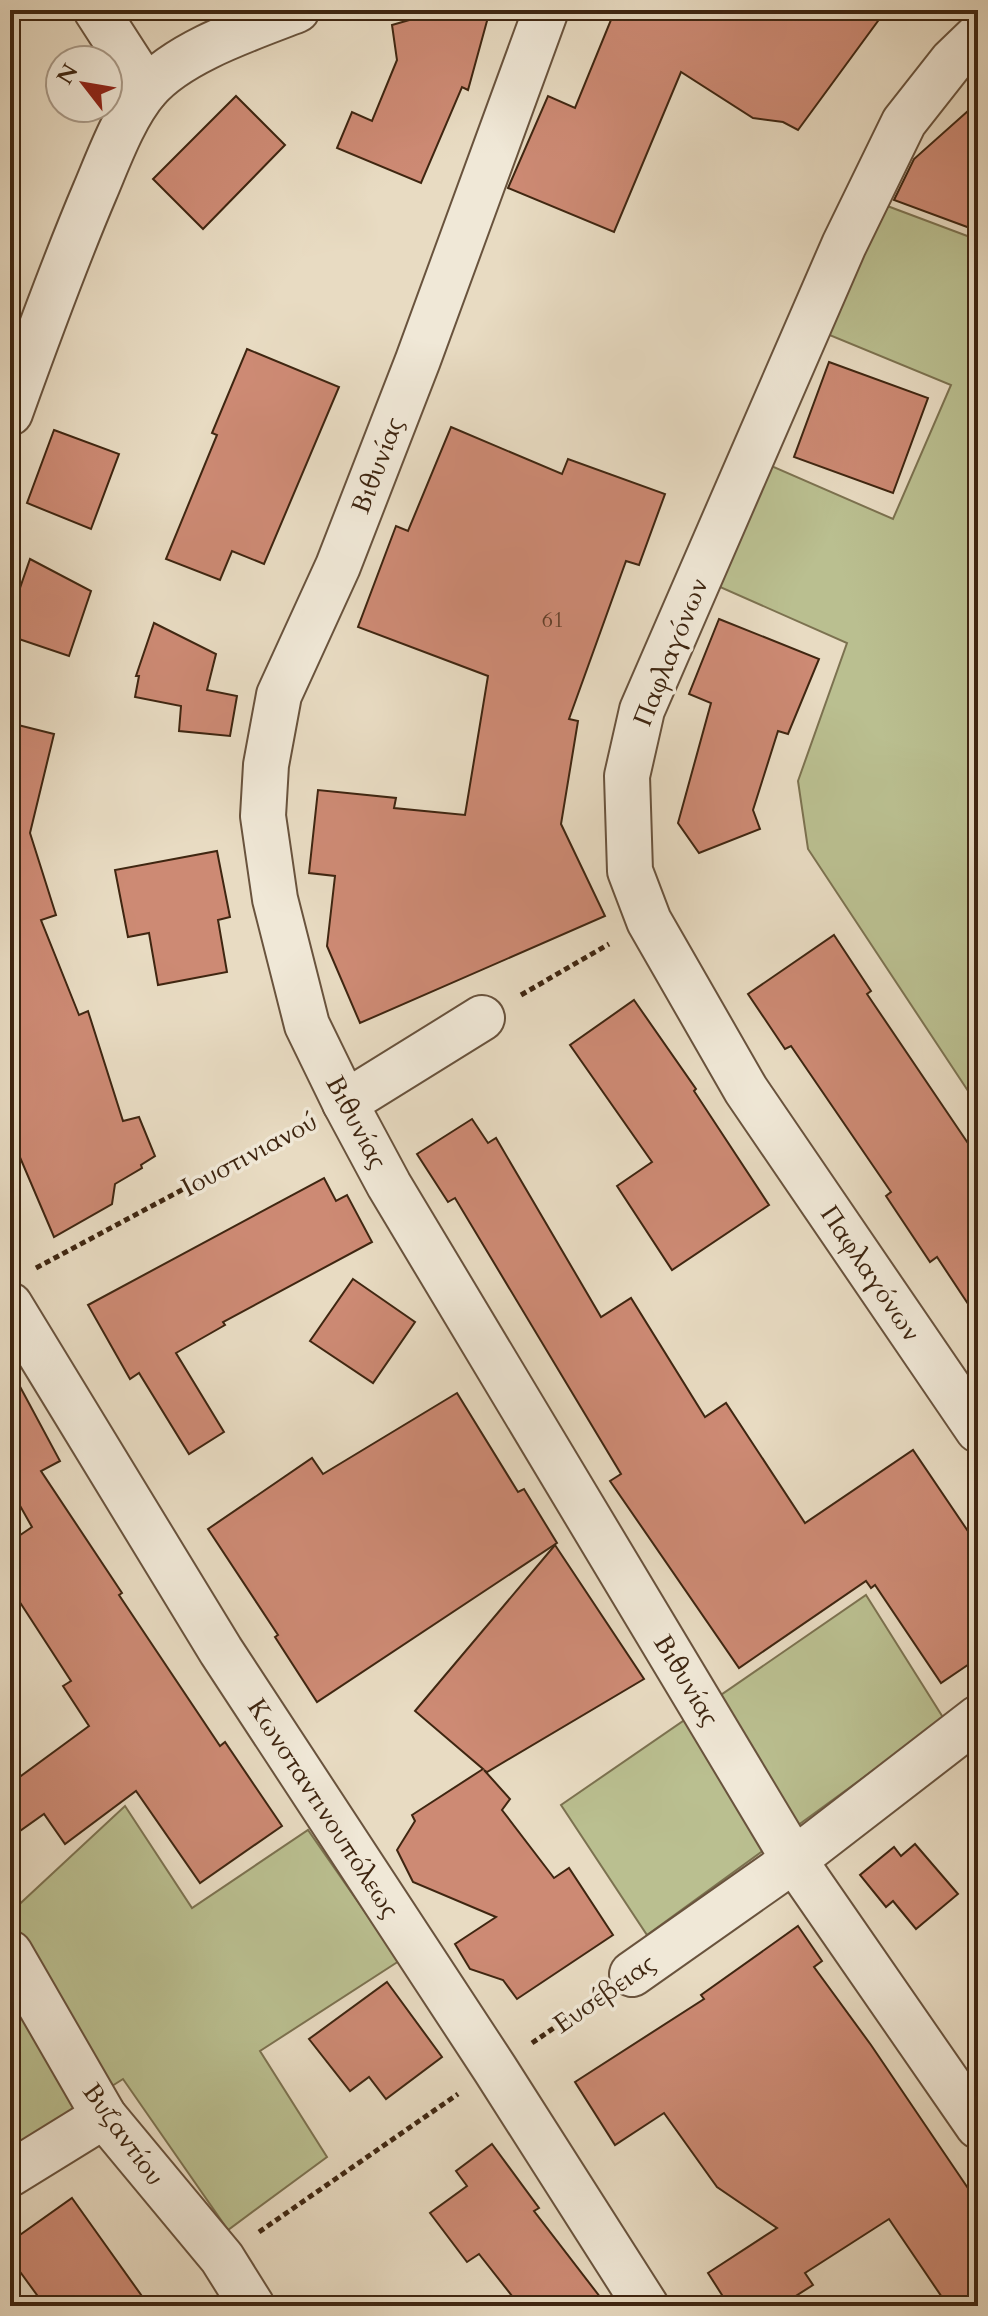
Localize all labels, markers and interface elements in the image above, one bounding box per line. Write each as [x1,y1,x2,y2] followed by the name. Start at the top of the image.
[44,44,124,124] north arrow
[50,58,85,90] text: N
[343,412,412,518] street label: Βιθυνίας
[625,573,716,731] street label: Παφλαγόνων
[542,605,564,635] house number: 61
[317,1070,396,1175] street label: Βιθυνίας
[175,1104,323,1205] street label: Ιουστινιανού
[812,1198,929,1348] street label: Παφλαγόνων
[646,1628,728,1732] street label: Βιθυνίας
[240,1692,408,1925] street label: Κωνσταντινουπόλεως
[546,1946,662,2041] street label: Ευσέβειας
[75,2076,173,2193] street label: Βυζαντίου

